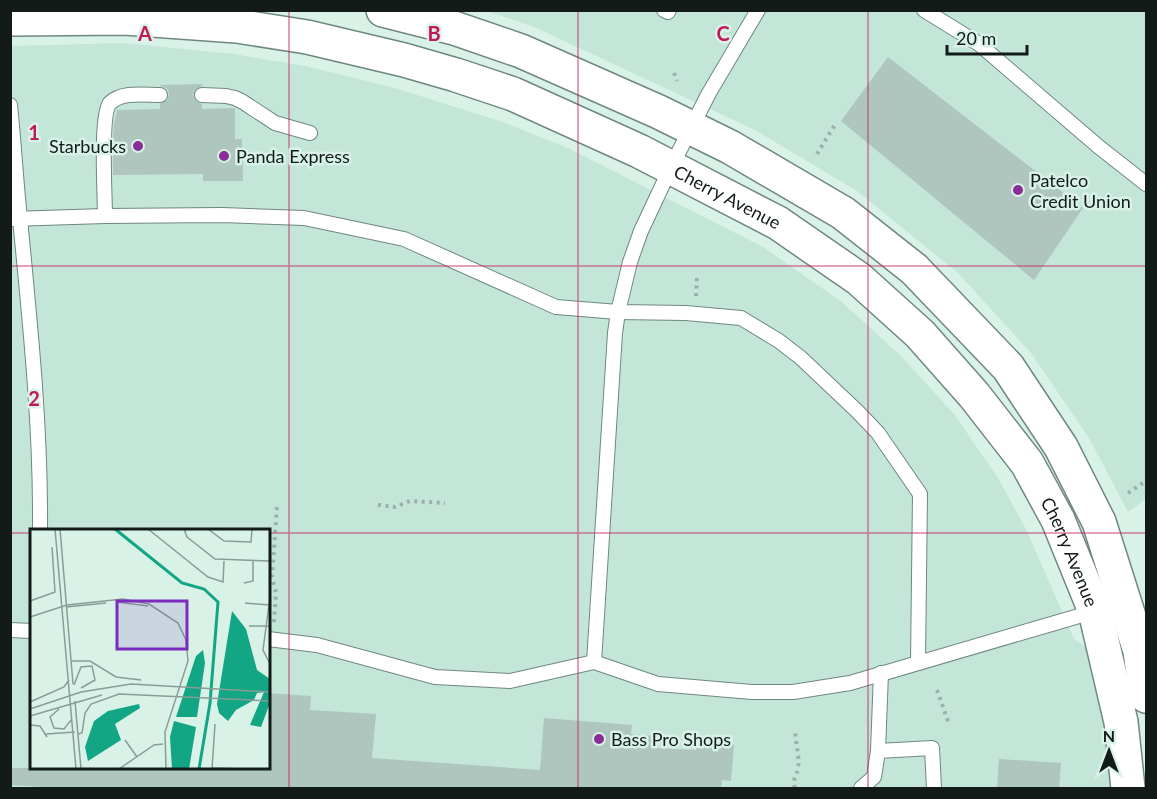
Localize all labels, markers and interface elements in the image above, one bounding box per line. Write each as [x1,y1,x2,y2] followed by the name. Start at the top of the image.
[947,18,1026,56] scale bar
[137,21,152,45] text: A
[427,21,441,45] text: B
[716,21,730,45] text: C
[956,27,996,49] text: 20 m
[28,120,40,144] text: 1
[49,135,126,157] place label: Starbucks
[131,139,145,153] marker: Starbucks
[236,145,350,167] place label: Panda Express
[217,149,231,163] marker: Panda Express
[670,160,785,234] street label: Cherry Avenue
[1030,169,1131,212] place label: Patelco Credit Union
[1011,183,1025,197] marker: Patelco Credit Union
[28,386,40,410] text: 2
[1037,493,1103,610] street label: Cherry Avenue
[30,529,270,769] inset map
[1079,721,1139,781] north arrow
[1103,726,1115,745] text: N
[611,728,731,750] place label: Bass Pro Shops
[592,732,606,746] marker: Bass Pro Shops

